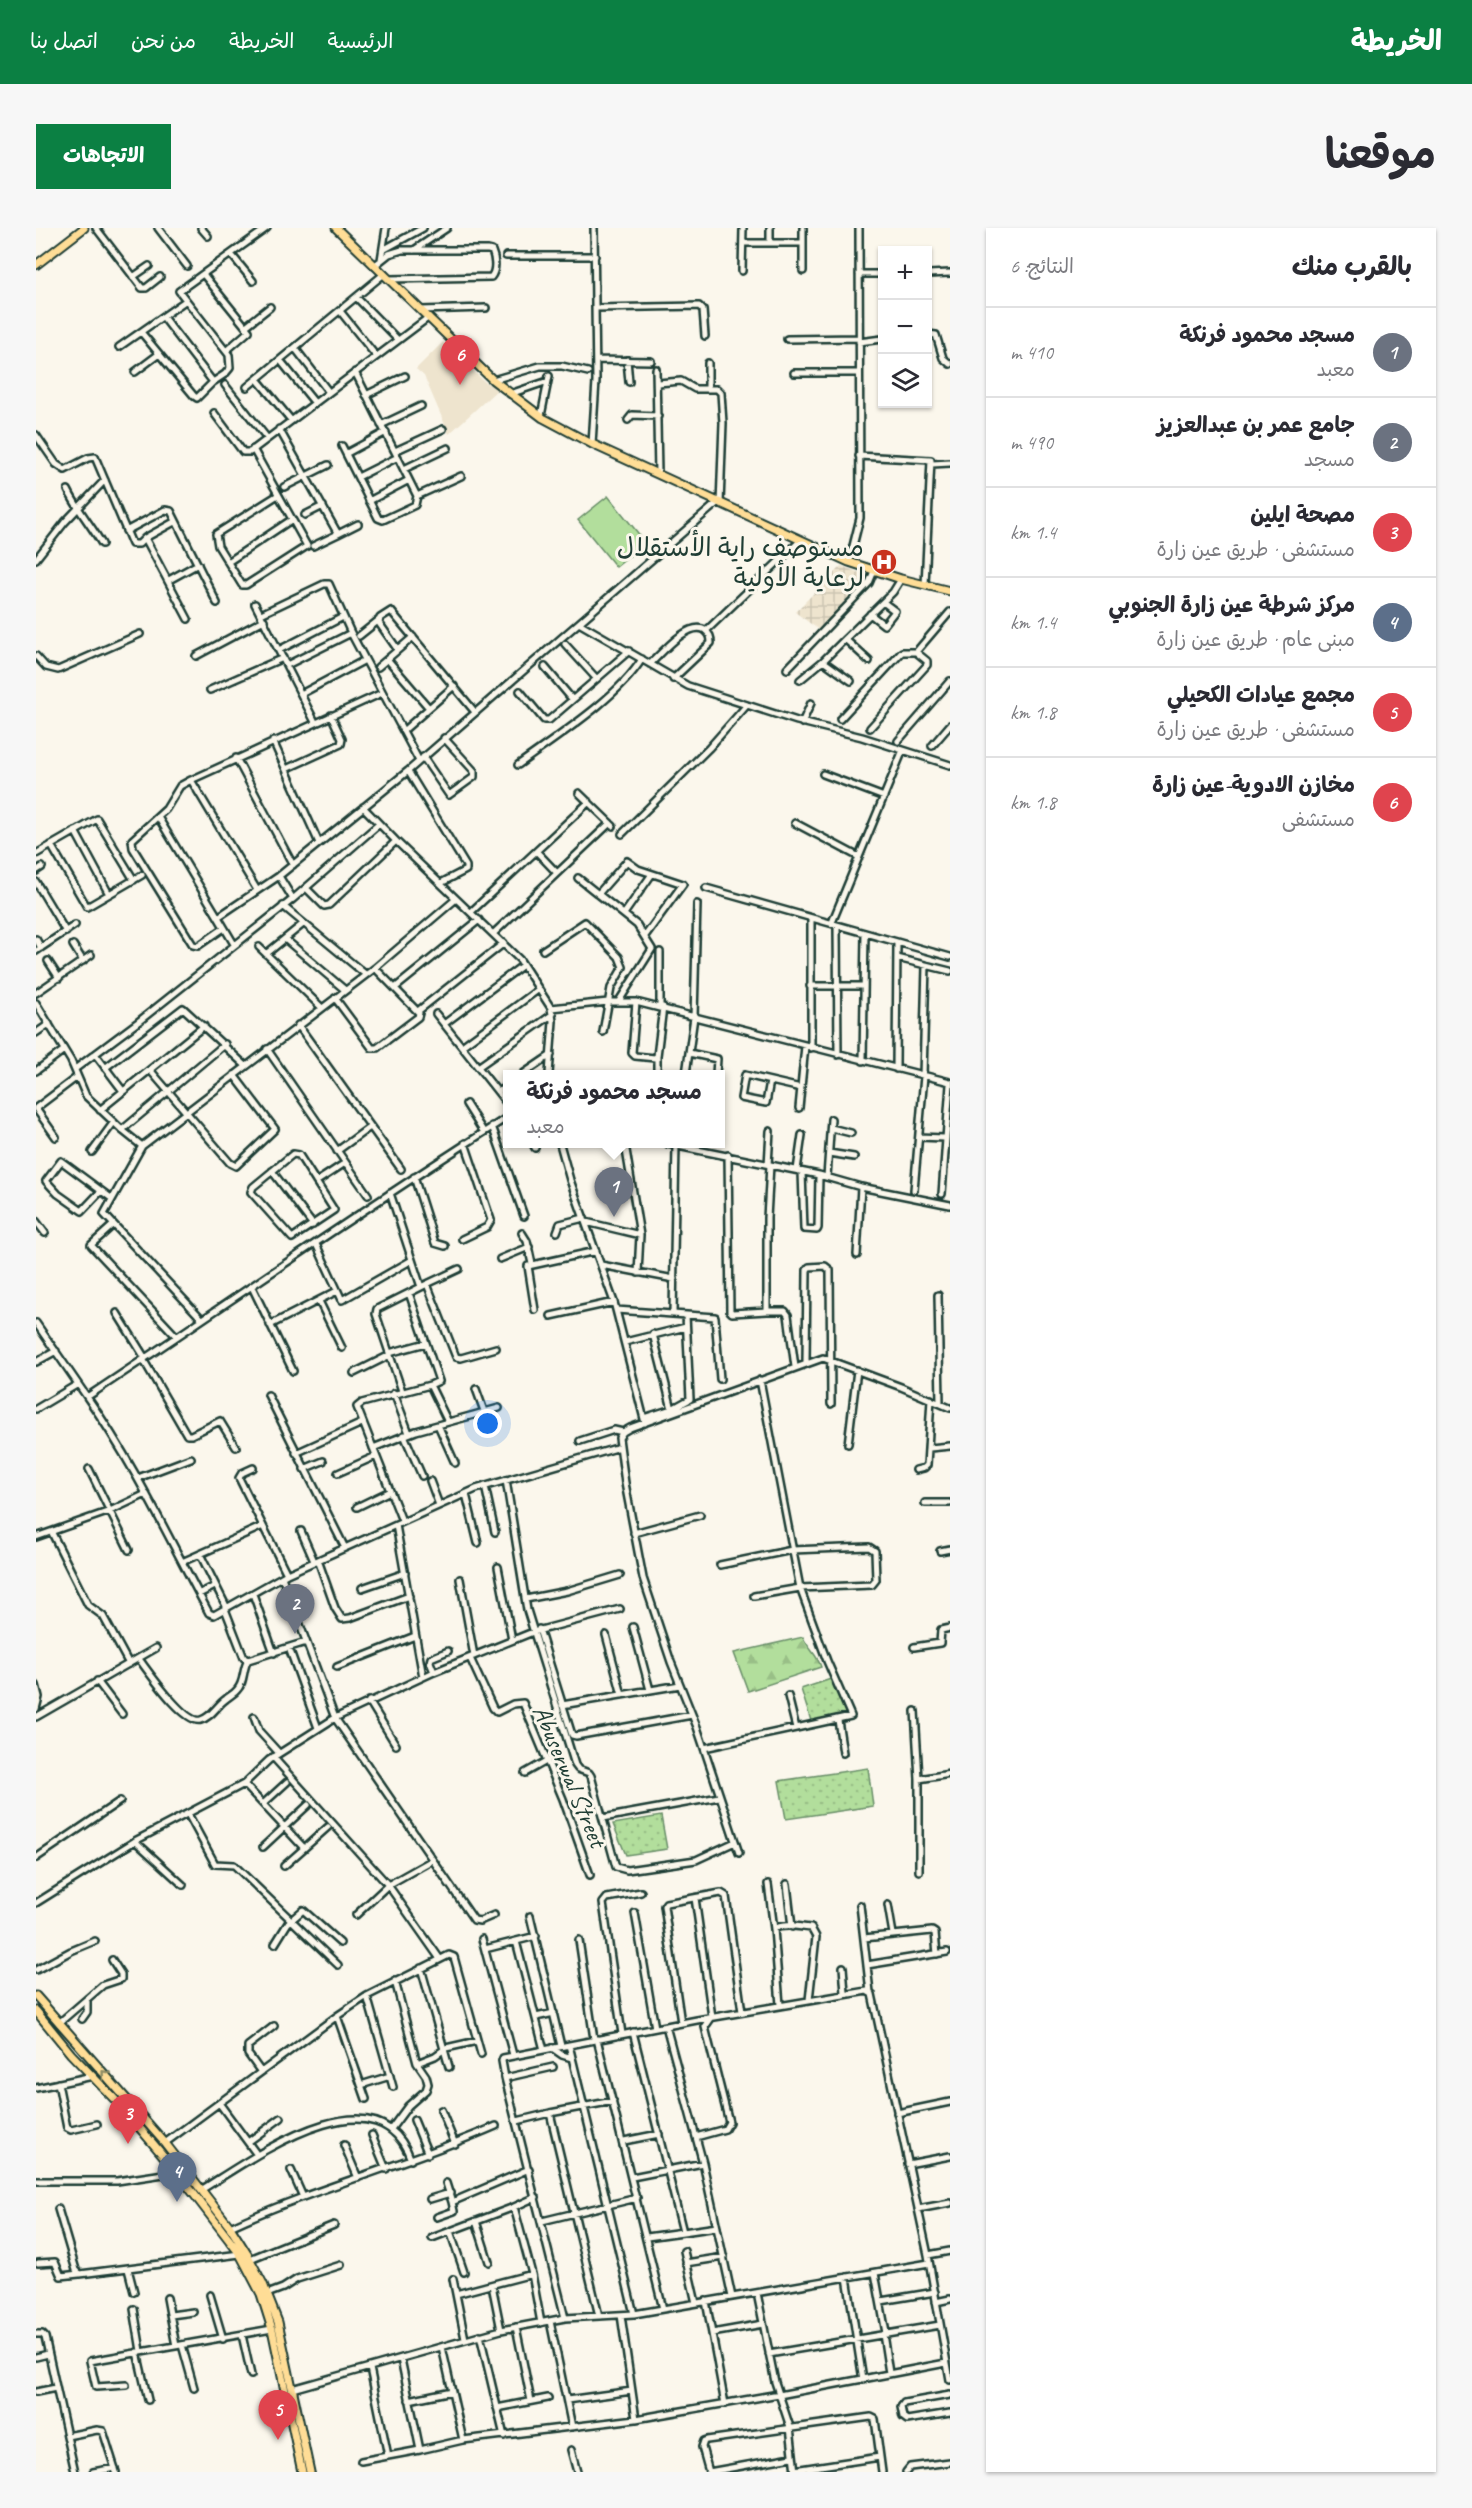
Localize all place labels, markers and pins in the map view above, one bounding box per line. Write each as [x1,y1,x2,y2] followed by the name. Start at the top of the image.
[440,336,480,385] pin: 6
[617,529,864,594] place label: مستوصف راية الأستقلال لرعاية الأولية
[869,547,899,577] hospital icon: مستوصف راية الأستقلال لرعاية الأولية
[594,1168,634,1217] pin: 1
[276,1584,314,1634] pin: 2
[108,2094,148,2144] pin: 3
[158,2152,196,2202] pin: 4
[258,2390,298,2440] pin: 5

